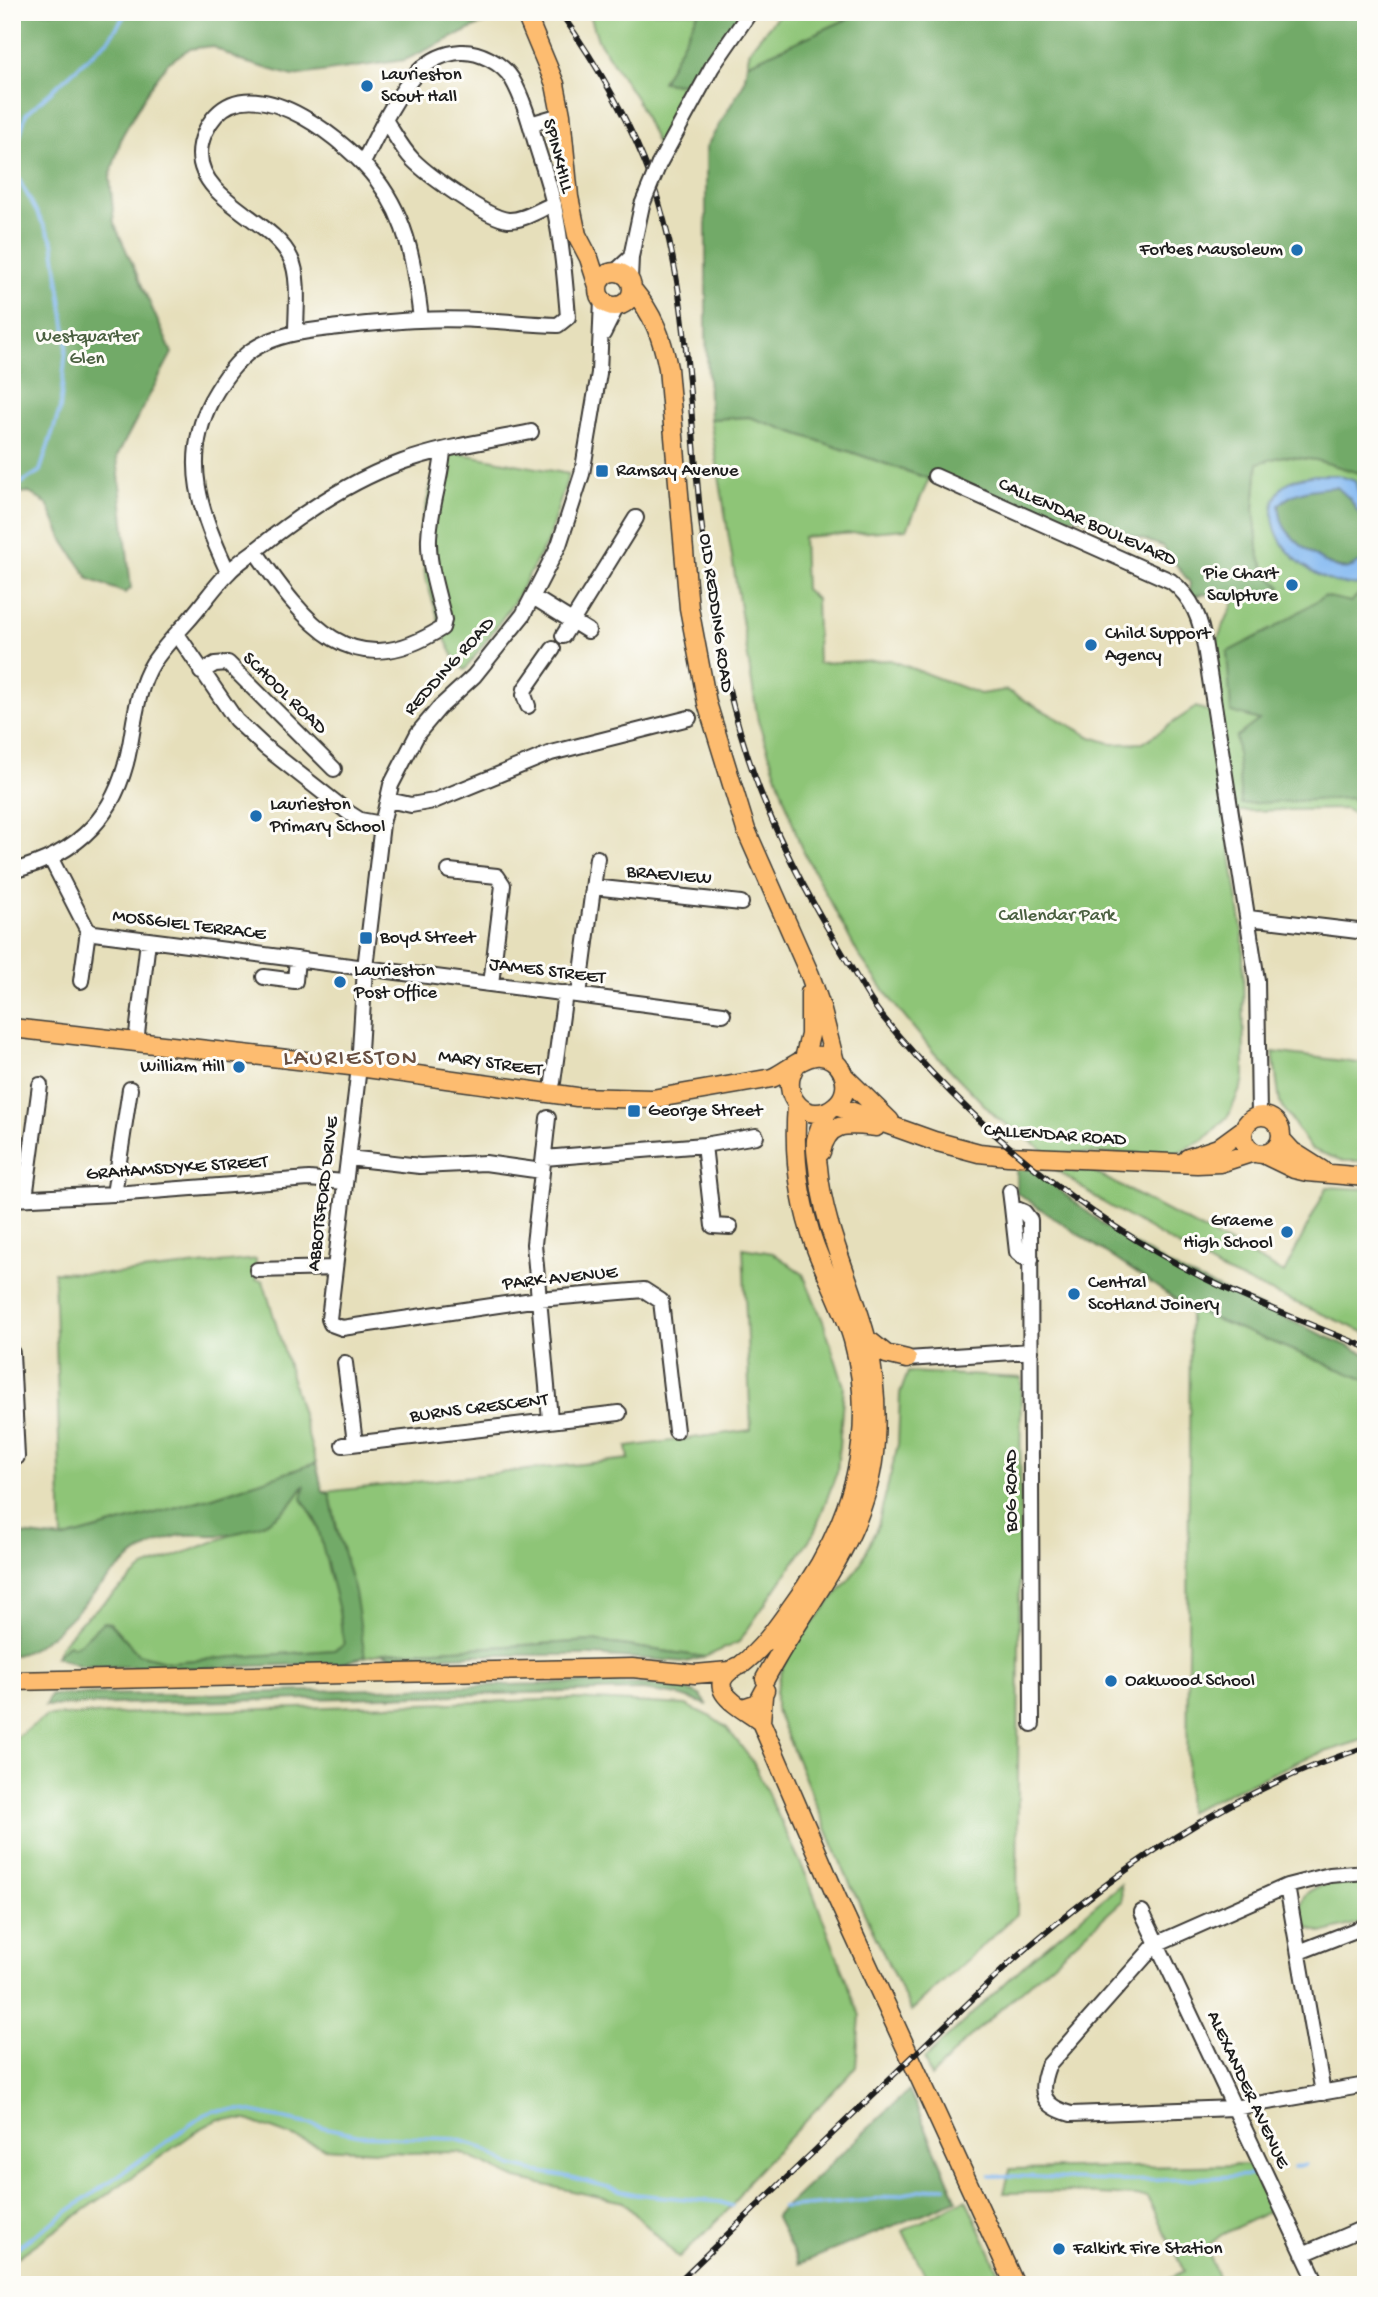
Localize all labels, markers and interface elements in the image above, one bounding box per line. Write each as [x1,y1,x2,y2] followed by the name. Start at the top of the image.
[381,64,462,109] place label: Laurieston Scout Hall
[359,78,375,94] marker: Laurieston Scout Hall
[536,116,578,197] street label: SPINKHILL
[1138,239,1283,262] place label: Forbes Mausoleum
[1289,242,1305,258] marker: Forbes Mausoleum
[36,326,141,371] park label: Westquarter Glen
[616,460,739,483] place label: Ramsay Avenue
[594,463,610,479] marker: Ramsay Avenue
[994,473,1180,573] street label: CALLENDAR BOULEVARD
[692,532,738,695] street label: OLD REDDING ROAD
[1203,563,1280,608] place label: Pie Chart Sculpture
[1284,577,1300,593] marker: Pie Chart Sculpture
[400,612,501,721] street label: REDDING ROAD
[1105,623,1212,668] place label: Child Support Agency
[1083,637,1099,653] marker: Child Support Agency
[237,648,332,741] street label: SCHOOL ROAD
[269,794,385,839] place label: Laurieston Primary School
[248,808,264,824] marker: Laurieston Primary School
[624,861,713,891] street label: BRAEVIEW
[111,905,268,947] street label: MOSSGIEL TERRACE
[998,905,1117,928] park label: Callendar Park
[379,927,477,950] place label: Boyd Street
[358,930,374,946] marker: Boyd Street
[488,953,607,991] street label: JAMES STREET
[353,960,437,1005] place label: Laurieston Post Office
[332,974,348,990] marker: Laurieston Post Office
[437,1045,544,1083] street label: MARY STREET
[283,1046,419,1073] district label: LAURIESTON
[140,1056,225,1079] place label: William Hill
[231,1059,247,1075] marker: William Hill
[648,1100,764,1123] place label: George Street
[626,1103,642,1119] marker: George Street
[303,1114,345,1273] street label: ABBOTSFORD DRIVE
[983,1120,1128,1152] street label: CALLENDAR ROAD
[85,1151,269,1187] street label: GRAHAMSDYKE STREET
[1183,1210,1273,1255] place label: Graeme High School
[1279,1224,1295,1240] marker: Graeme High School
[500,1261,620,1297] street label: PARK AVENUE
[1088,1272,1220,1317] place label: Central Scotland Joinery
[1066,1286,1082,1302] marker: Central Scotland Joinery
[408,1389,550,1429] street label: BURNS CRESCENT
[1001,1449,1024,1533] street label: BOG ROAD
[1125,1670,1255,1693] place label: Oakwood School
[1103,1673,1119,1689] marker: Oakwood School
[1200,2008,1294,2173] street label: ALEXANDER AVENUE
[1072,2238,1223,2261] place label: Falkirk Fire Station
[1051,2241,1067,2257] marker: Falkirk Fire Station

